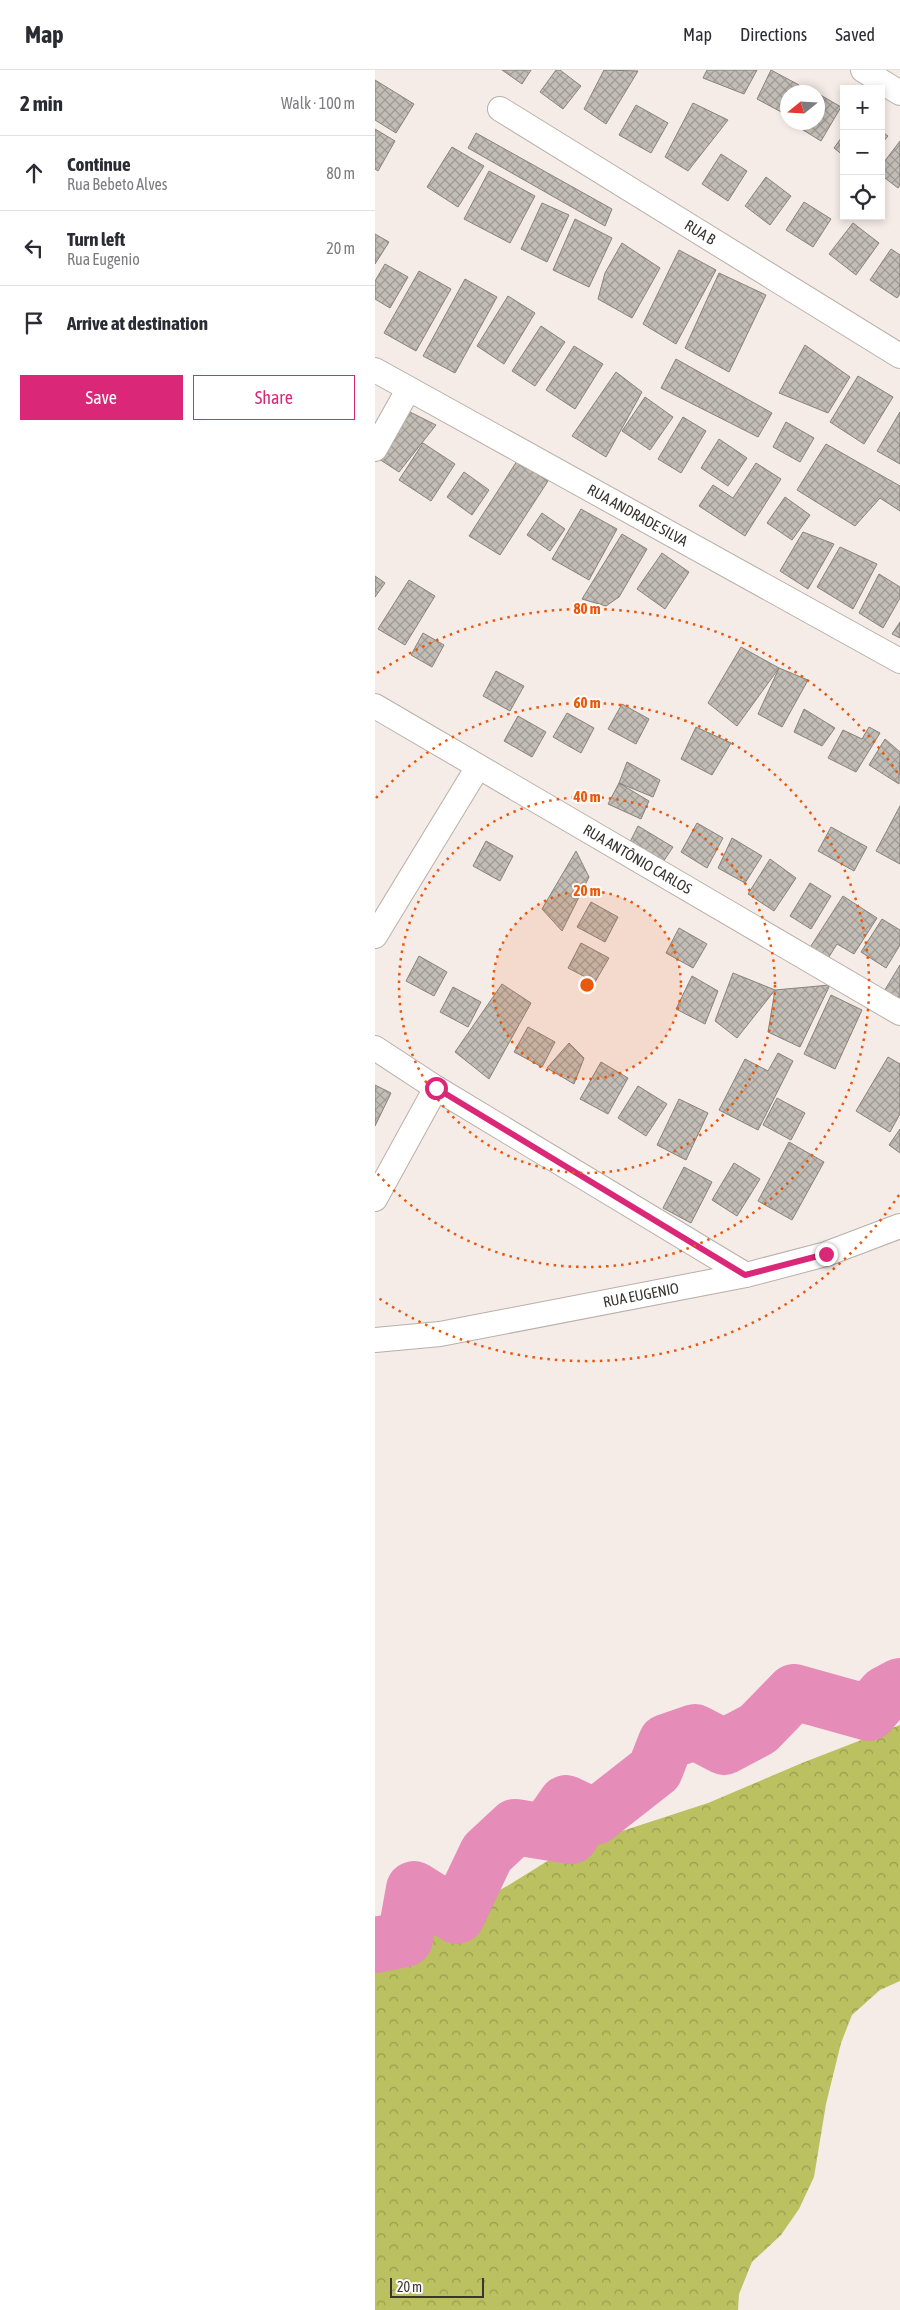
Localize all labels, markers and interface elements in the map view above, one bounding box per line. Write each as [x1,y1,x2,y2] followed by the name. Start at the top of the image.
[25,21,64,48] text: Map
[683,24,712,45] text: Map
[740,24,807,45] text: Directions
[835,24,875,45] text: Saved
[780,85,825,130] north arrow
[840,85,885,220] map controls
[840,85,885,130] button: +
[20,91,63,115] text: 2 min
[281,94,355,112] text: Walk · 100 m
[840,130,885,175] button: −
[67,153,131,175] text: Continue
[20,159,48,187] icon: ahead
[326,164,355,182] text: 80 m
[67,175,167,193] text: Rua Bebeto Alves
[840,175,885,220] button: locate
[682,216,719,248] street label: RUA B
[67,228,125,250] text: Turn left
[20,234,48,262] icon: left
[326,239,355,257] text: 20 m
[67,250,140,268] text: Rua Eugenio
[20,309,48,337] icon: arrive
[67,312,208,334] text: Arrive at destination
[20,375,183,420] button: Save
[193,375,355,420] button: Share
[585,480,691,550] street label: RUA ANDRADE SILVA
[574,600,601,617] text: 80 m
[574,694,601,711] text: 60 m
[573,788,601,805] text: 40 m
[580,821,695,897] street label: RUA ANTÔNIO CARLOS
[574,882,601,899] text: 20 m
[578,976,596,994] centre of rings
[425,1077,448,1100] route start
[815,1243,838,1266] route end
[602,1279,680,1310] street label: RUA EUGENIO
[390,2275,484,2298] scale bar
[397,2279,422,2295] text: 20 m

